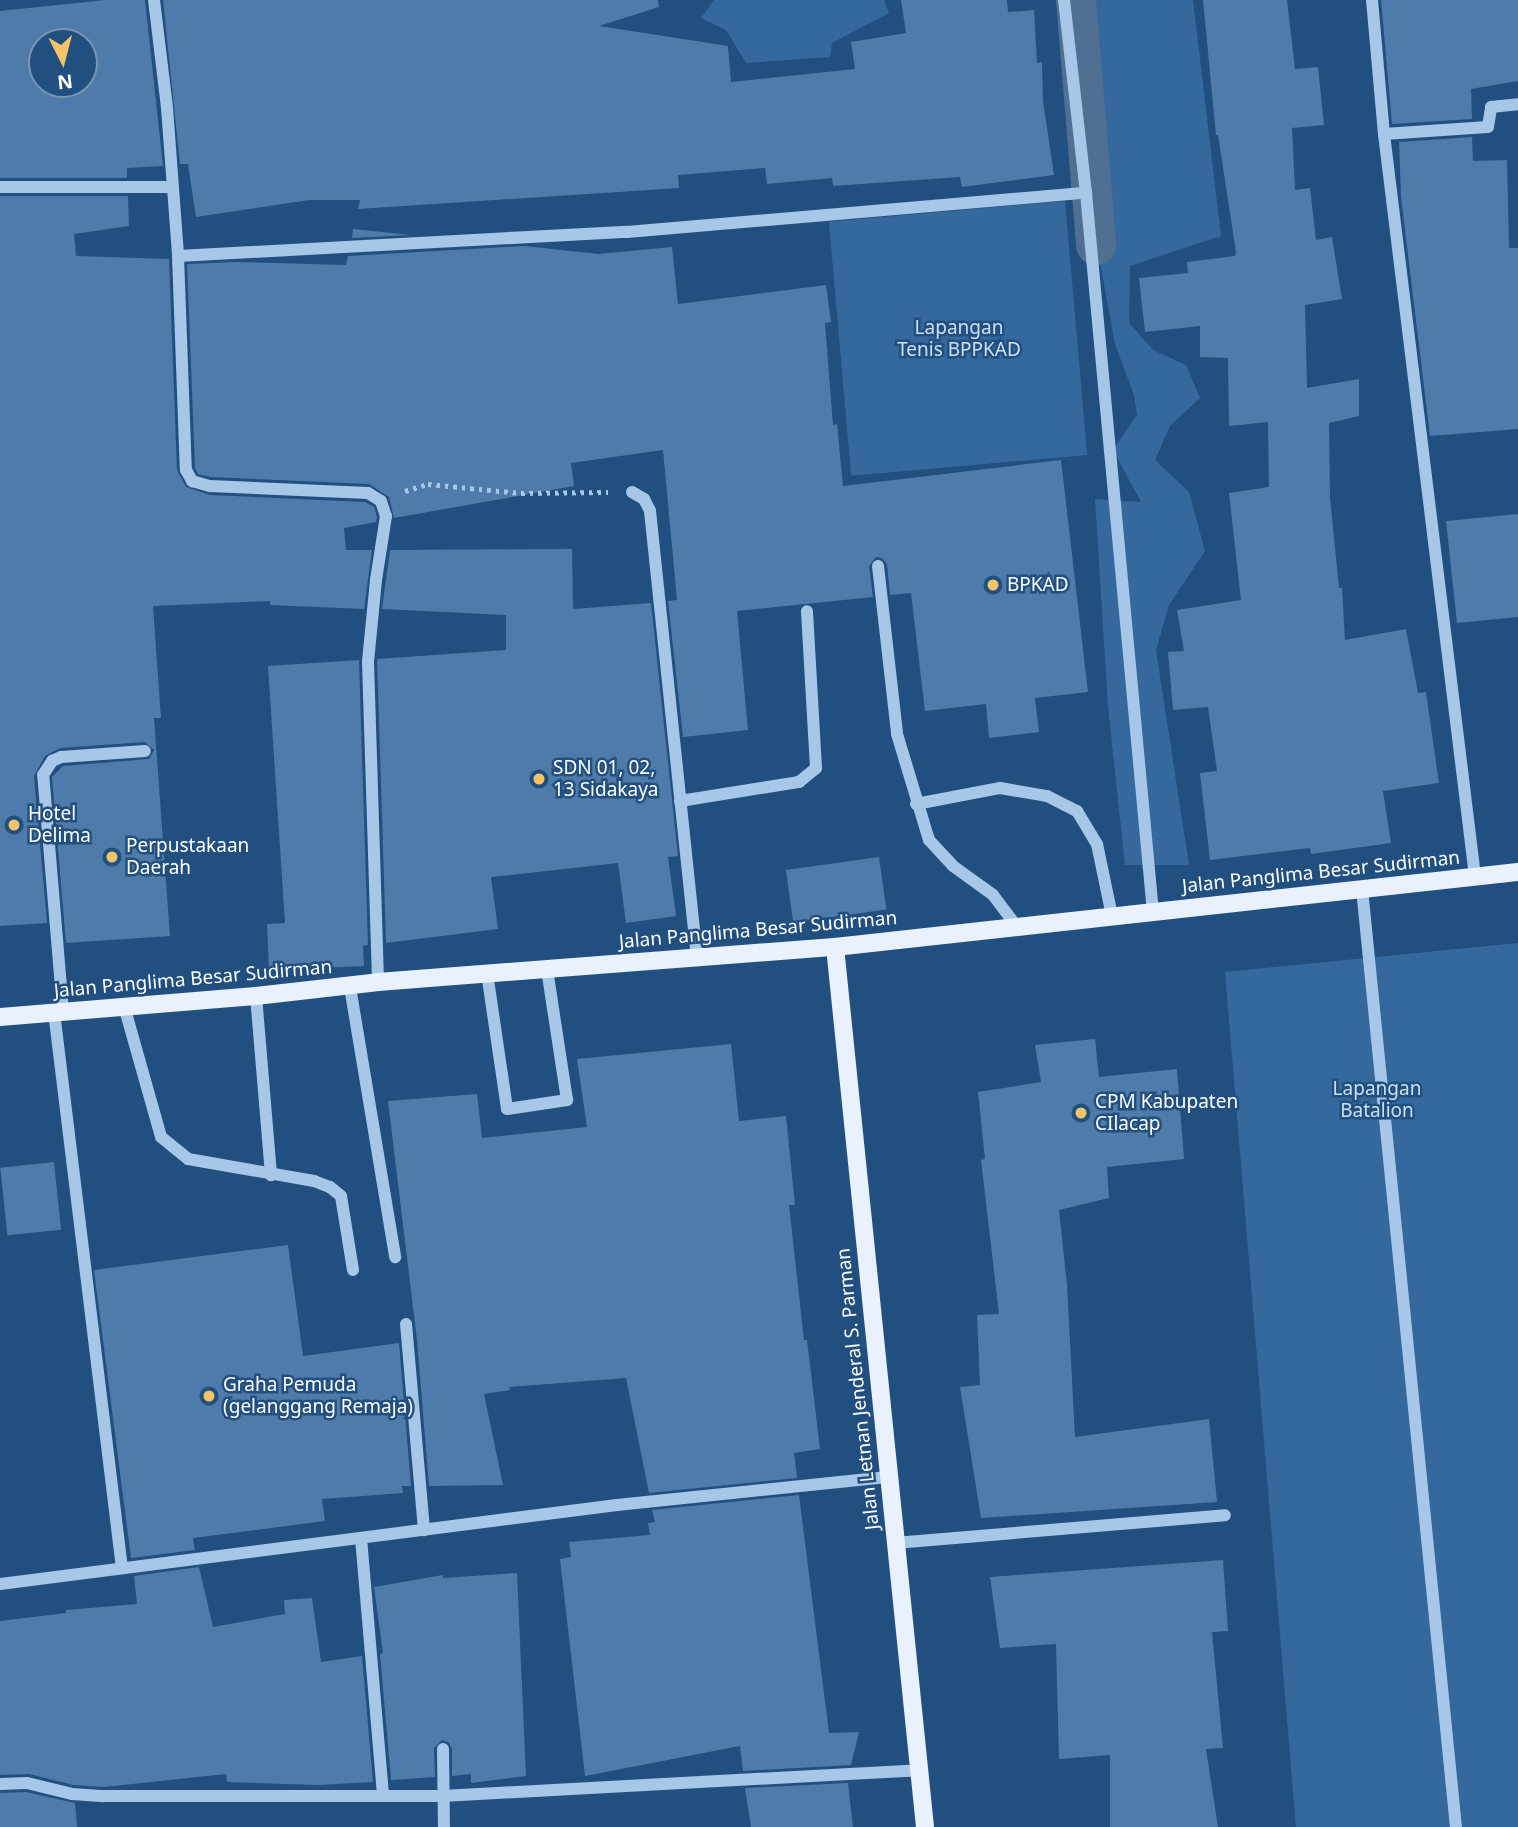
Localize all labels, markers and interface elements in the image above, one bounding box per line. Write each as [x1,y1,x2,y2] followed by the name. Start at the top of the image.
[28,28,98,98] north arrow
[56,68,74,96] text: N
[897,317,1021,361] park label: Lapangan Tenis BPPKAD
[1007,574,1069,596] place label: BPKAD
[985,577,1001,593] marker: BPKAD
[553,757,659,801] place label: SDN 01, 02, 13 Sidakaya
[531,771,547,787] marker: SDN 01, 02, 13 Sidakaya
[28,803,91,847] place label: Hotel Delima
[6,817,22,833] marker: Hotel Delima
[126,835,249,879] place label: Perpustakaan Daerah
[1181,846,1461,898] street label: Jalan Panglima Besar Sudirman
[104,849,120,865] marker: Perpustakaan Daerah
[618,906,898,954] street label: Jalan Panglima Besar Sudirman
[53,955,333,1003] street label: Jalan Panglima Besar Sudirman
[1333,1078,1421,1122] park label: Lapangan Batalion
[1095,1091,1238,1135] place label: CPM Kabupaten CIlacap
[1073,1105,1089,1121] marker: CPM Kabupaten CIlacap
[832,1247,884,1531] street label: Jalan Letnan Jenderal S. Parman
[223,1374,413,1418] place label: Graha Pemuda (gelanggang Remaja)
[201,1388,217,1404] marker: Graha Pemuda (gelanggang Remaja)

